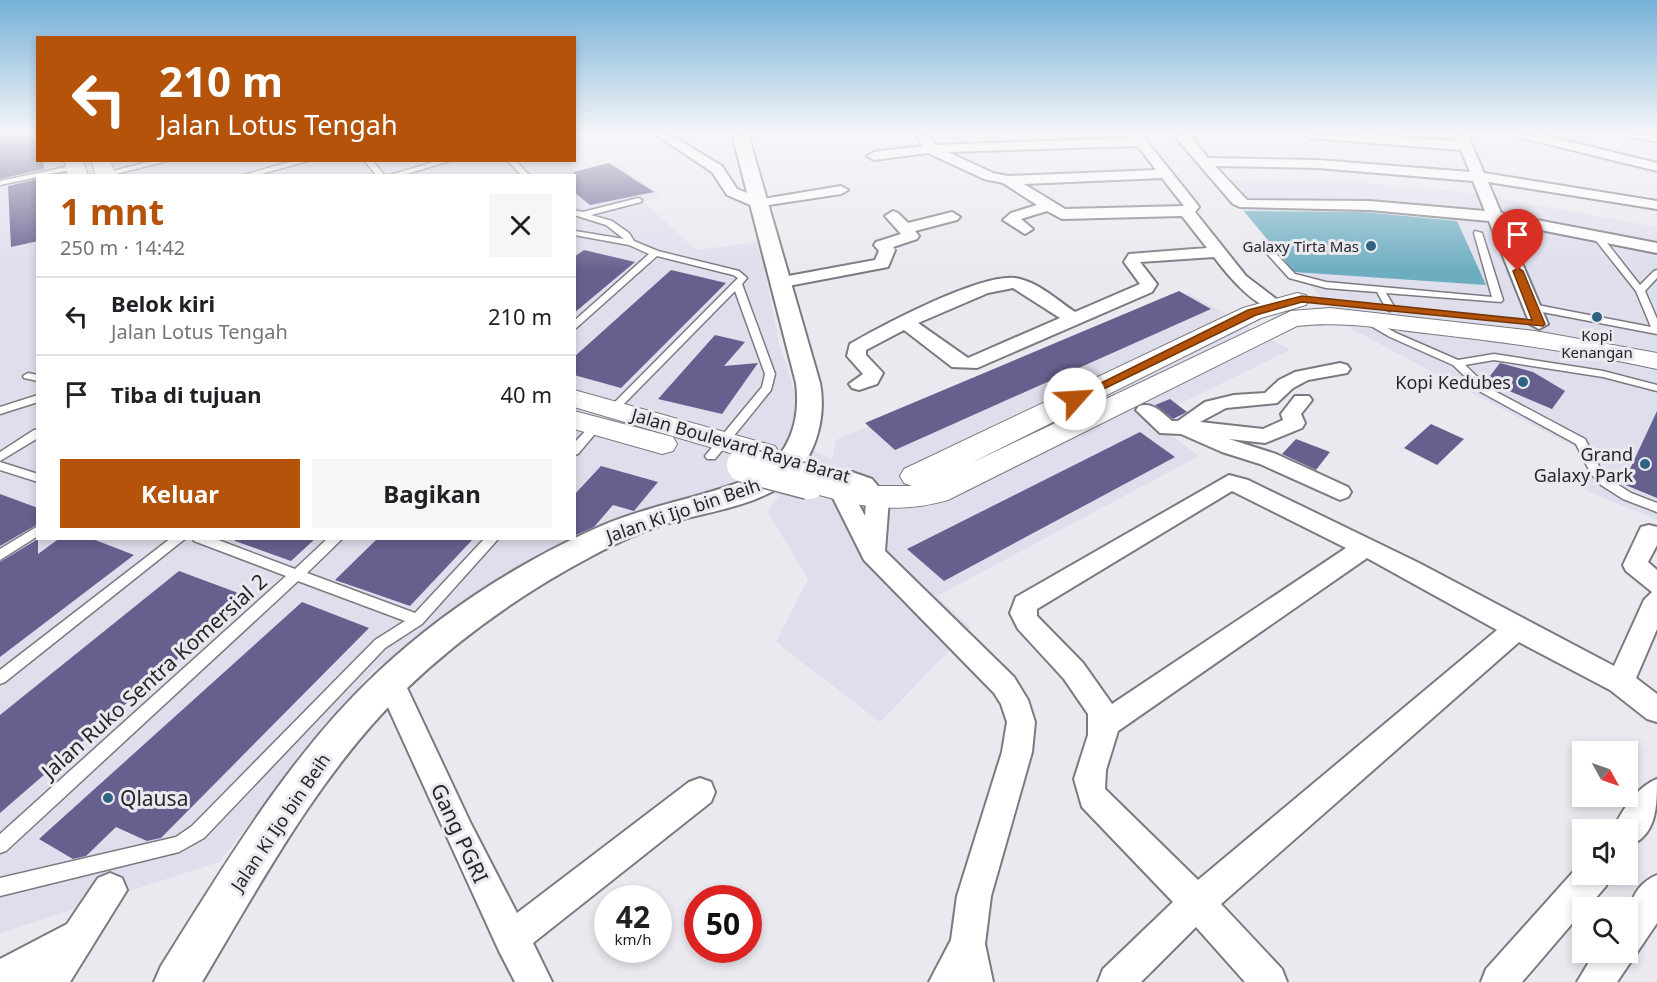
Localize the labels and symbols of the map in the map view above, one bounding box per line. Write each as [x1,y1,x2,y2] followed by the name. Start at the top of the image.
[1492,209,1543,271] pin
[1243,236,1359,256] place label: Galaxy Tirta Mas
[1364,239,1378,253] marker: Galaxy Tirta Mas
[1590,310,1604,324] marker: Kopi Kenangan
[1561,325,1633,362] place label: Kopi Kenangan
[1043,367,1107,431] position arrow
[1395,370,1511,394] place label: Kopi Kedubes
[1516,375,1530,389] marker: Kopi Kedubes
[627,402,854,488] street label: Jalan Boulevard Raya Barat
[1534,442,1633,487] place label: Grand Galaxy Park
[1638,457,1652,471] marker: Grand Galaxy Park
[601,472,763,548] street label: Jalan Ki Ijo bin Beih
[34,567,273,786] street label: Jalan Ruko Sentra Komersial 2
[1572,741,1638,807] north arrow
[224,748,335,897] street label: Jalan Ki Ijo bin Beih
[425,779,495,887] street label: Gang PGRI
[120,784,188,812] place label: Qlausa
[101,791,115,805] marker: Qlausa
[684,885,762,963] speed limit sign: 50

